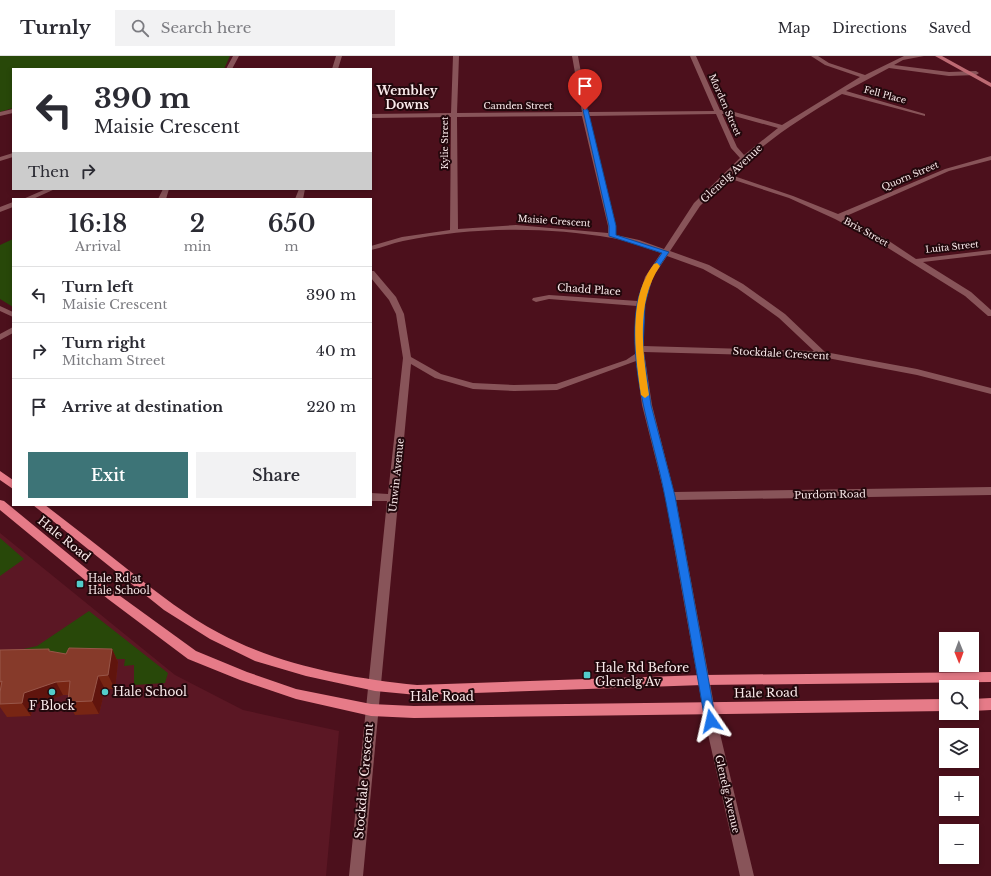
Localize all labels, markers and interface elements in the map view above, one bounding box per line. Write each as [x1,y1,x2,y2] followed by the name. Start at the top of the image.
[115,10,395,46] search box
[20,16,91,39] text: Turnly
[129,17,151,39] icon: search
[161,18,251,37] text: Search here
[778,19,810,37] text: Map
[832,19,907,37] text: Directions
[929,19,971,37] text: Saved
[568,69,602,110] pin
[707,72,744,138] street label: Morden Street
[574,75,596,97] icon: arrive
[94,81,190,116] text: 390 m
[375,83,438,112] district label: Wembley Downs
[28,84,80,136] icon: left
[863,84,907,105] street label: Fell Place
[484,100,553,111] street label: Camden Street
[94,116,240,138] text: Maisie Crescent
[439,116,450,169] street label: Kylie Street
[698,141,765,205] street label: Glenelg Avenue
[880,158,940,192] street label: Quorn Street
[77,160,99,182] icon: right
[28,162,69,181] text: Then
[68,209,127,238] text: 16:18
[190,209,205,238] text: 2
[268,209,315,238] text: 650
[517,212,591,229] street label: Maisie Crescent
[842,215,891,249] street label: Brix Street
[75,238,121,255] text: Arrival
[184,238,211,255] text: min
[285,238,299,255] text: m
[925,238,980,255] street label: Luita Street
[62,277,133,296] text: Turn left
[557,281,621,298] street label: Chadd Place
[28,284,50,306] icon: left
[306,285,356,304] text: 390 m
[62,296,167,313] text: Maisie Crescent
[62,333,145,352] text: Turn right
[28,340,50,362] icon: right
[316,341,356,360] text: 40 m
[732,344,830,363] street label: Stockdale Crescent
[62,352,165,369] text: Mitcham Street
[28,396,50,418] icon: arrive
[62,397,223,416] text: Arrive at destination
[306,397,356,416] text: 220 m
[386,437,407,513] street label: Unwin Avenue
[28,452,188,498] button: Exit
[196,452,356,498] button: Share
[794,487,866,502] street label: Purdom Road
[35,513,94,565] street label: Hale Road
[88,572,150,597] place label: Hale Rd at Hale School
[75,579,85,589] marker: Hale Rd at Hale School
[939,632,979,672] north arrow
[939,632,979,864] map controls
[595,660,689,689] place label: Hale Rd Before Glenelg Av
[582,670,592,680] marker: Hale Rd Before Glenelg Av
[939,680,979,720] button: search
[113,684,187,699] place label: Hale School
[734,684,798,701] street label: Hale Road
[47,687,57,697] marker: F Block
[100,687,110,697] marker: Hale School
[410,689,474,704] street label: Hale Road
[29,698,76,713] place label: F Block
[690,700,732,742] position arrow
[351,722,376,839] street label: Stockdale Crescent
[939,728,979,768] button: layers
[712,754,743,835] street label: Glenelg Avenue
[939,776,979,816] button: +
[939,824,979,864] button: −

